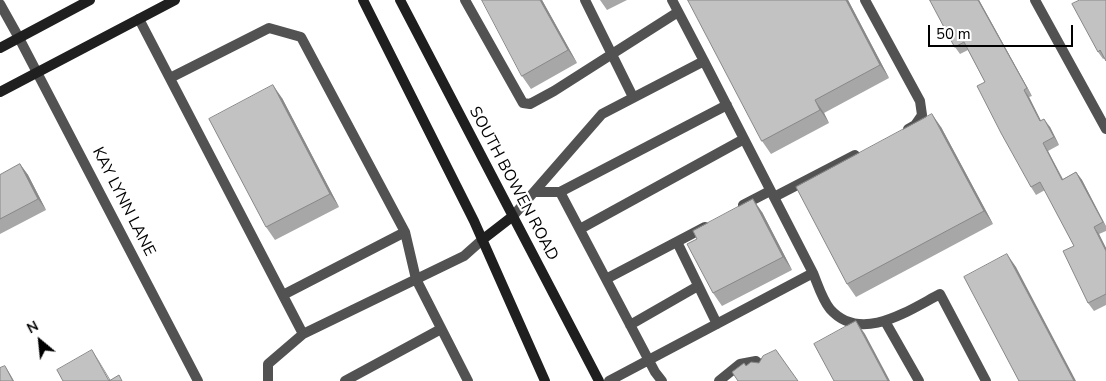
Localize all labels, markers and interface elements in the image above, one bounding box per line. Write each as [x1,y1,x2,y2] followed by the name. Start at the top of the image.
[931,15,1076,47] scale bar
[936,24,971,44] text: 50 m
[464,104,562,264] street label: SOUTH BOWEN ROAD
[87,144,159,260] street label: KAY LYNN LANE
[15,316,65,366] north arrow
[24,316,42,338] text: N

